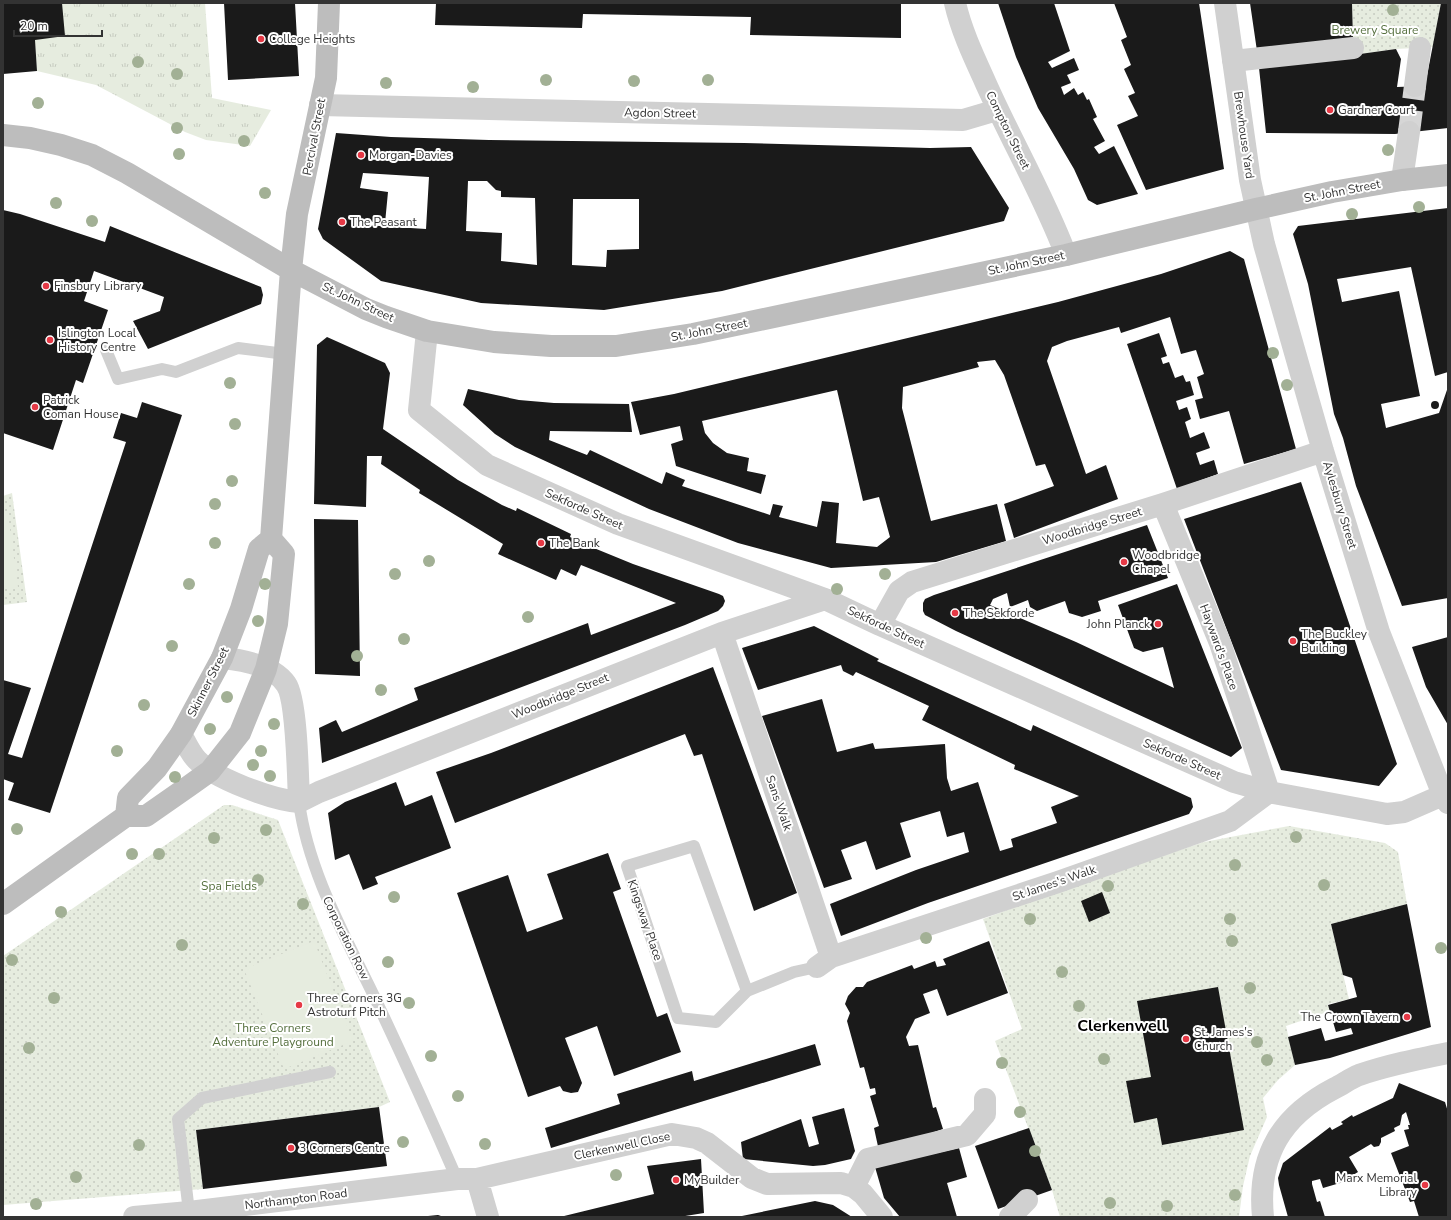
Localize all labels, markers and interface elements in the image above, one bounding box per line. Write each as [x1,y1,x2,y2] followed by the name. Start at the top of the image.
[14,12,102,38] scale bar
[20,18,48,34] text: 20 m
[1331,22,1419,38] park label: Brewery Square
[269,31,356,47] place label: College Heights
[256,34,266,44] marker: College Heights
[982,88,1034,172] street label: Compton Street
[1230,90,1258,180] street label: Brewhouse Yard
[299,96,329,177] street label: Percival Street
[1338,102,1416,118] place label: Gardner Court
[624,104,697,122] street label: Agdon Street
[1325,105,1335,115] marker: Gardner Court
[369,147,452,163] place label: Morgan-Davies
[356,150,366,160] marker: Morgan-Davies
[1302,176,1382,206] street label: St. John Street
[350,214,418,230] place label: The Peasant
[337,217,347,227] marker: The Peasant
[986,247,1066,279] street label: St. John Street
[54,278,142,294] place label: Finsbury Library
[319,278,397,326] street label: St. John Street
[41,281,51,291] marker: Finsbury Library
[669,315,749,345] street label: St. John Street
[58,325,137,355] place label: Islington Local History Centre
[45,335,55,345] marker: Islington Local History Centre
[43,392,119,422] place label: Patrick Coman House
[30,402,40,412] marker: Patrick Coman House
[1319,459,1361,551] street label: Aylesbury Street
[543,485,626,534] street label: Sekforde Street
[1040,503,1144,549] street label: Woodbridge Street
[549,535,601,551] place label: The Bank
[536,538,546,548] marker: The Bank
[1132,547,1199,577] place label: Woodbridge Chapel
[1119,557,1129,567] marker: Woodbridge Chapel
[845,602,928,652] street label: Sekforde Street
[1196,602,1242,692] street label: Hayward's Place
[963,605,1034,621] place label: The Sekforde
[950,608,960,618] marker: The Sekforde
[1086,616,1151,632] place label: John Planck
[1153,619,1163,629] marker: John Planck
[1301,626,1368,656] place label: The Buckley Building
[1288,636,1298,646] marker: The Buckley Building
[184,644,233,720] street label: Skinner Street
[509,669,612,723] street label: Woodbridge Street
[1141,735,1224,784] street label: Sekforde Street
[762,773,796,834] street label: Sans Walk
[1010,861,1099,905] street label: St James's Walk
[624,877,666,963] street label: Kingsway Place
[201,878,257,894] park label: Spa Fields
[319,894,373,982] street label: Corporation Row
[307,990,402,1020] place label: Three Corners 3G Astroturf Pitch
[294,1000,304,1010] marker: Three Corners 3G Astroturf Pitch
[1300,1009,1399,1025] place label: The Crown Tavern
[1402,1012,1412,1022] marker: The Crown Tavern
[1077,1015,1167,1037] district label: Clerkenwell
[212,1020,334,1050] park label: Three Corners Adventure Playground
[1194,1024,1253,1054] place label: St. James's Church
[1181,1034,1191,1044] marker: St. James's Church
[572,1128,672,1164] street label: Clerkenwell Close
[299,1140,390,1156] place label: 3 Corners Centre
[286,1143,296,1153] marker: 3 Corners Centre
[1336,1170,1418,1200] place label: Marx Memorial Library
[684,1172,740,1188] place label: MyBuilder
[671,1175,681,1185] marker: MyBuilder
[1420,1180,1430,1190] marker: Marx Memorial Library
[244,1185,348,1213] street label: Northampton Road

